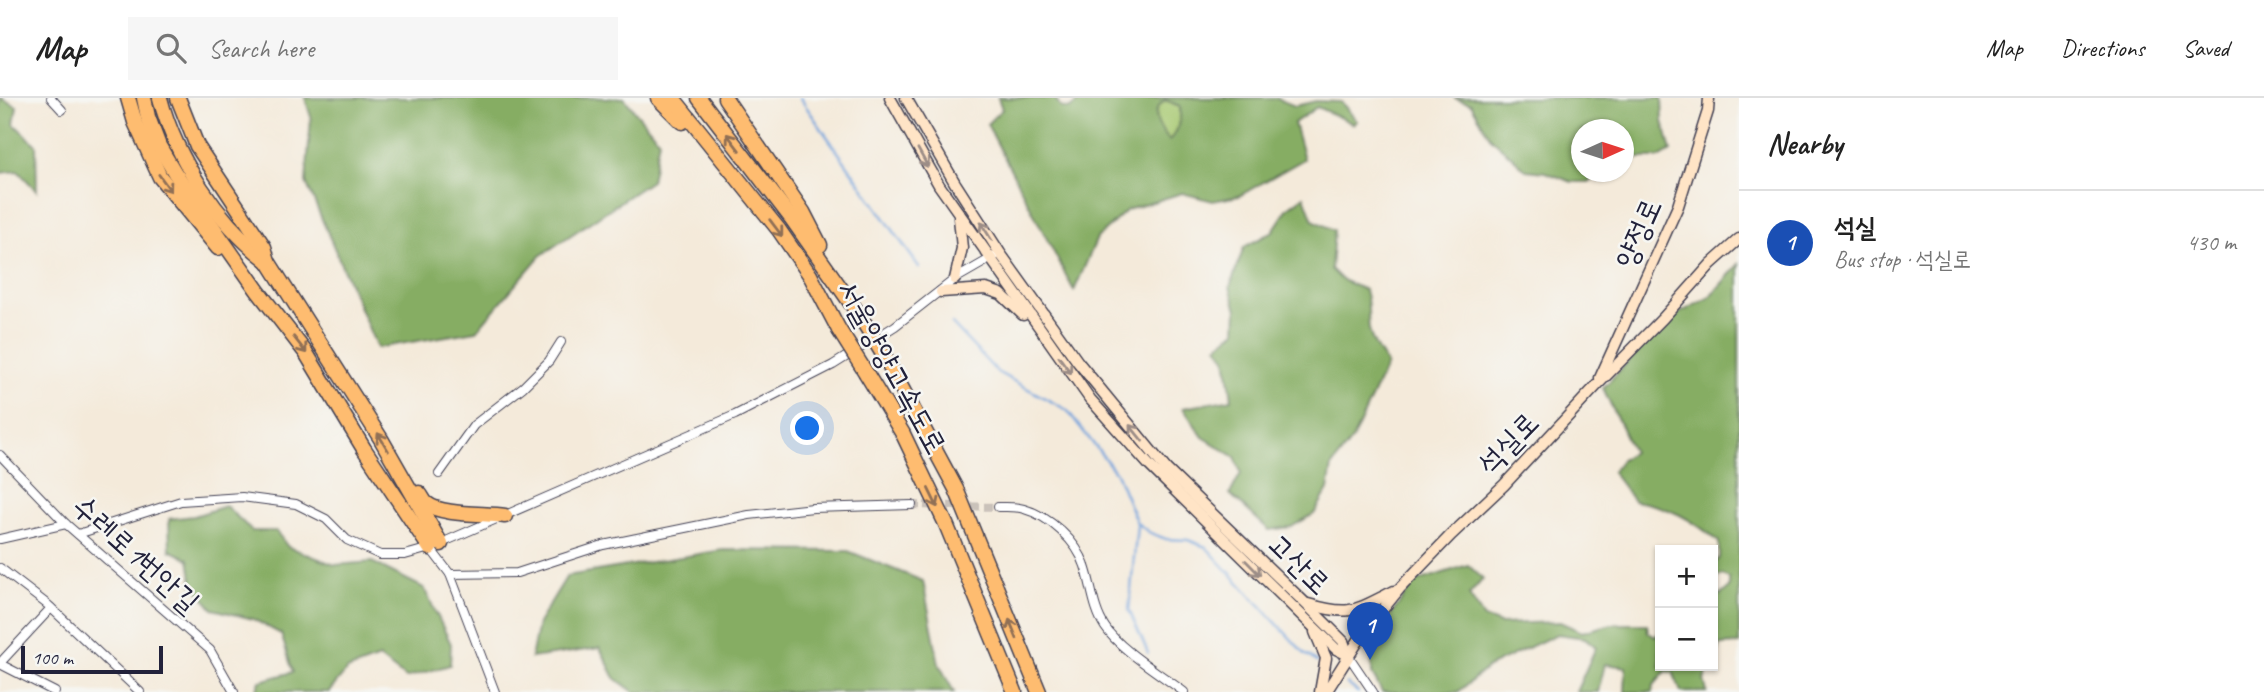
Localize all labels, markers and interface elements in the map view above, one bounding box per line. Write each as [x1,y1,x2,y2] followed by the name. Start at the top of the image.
[128,17,618,80] search box
[35,27,86,69] text: Map
[152,29,190,67] icon: search
[208,32,314,65] text: Search here
[1986,33,2023,63] text: Map
[2061,33,2144,63] text: Directions
[2182,33,2229,63] text: Saved
[1571,119,1634,182] north arrow
[1767,125,1843,163] text: Nearby
[726,133,741,152] one-way arrow
[916,147,930,167] one-way arrow
[157,173,172,192] one-way arrow
[1606,192,1670,274] street label: 양정로
[1834,211,1876,244] text: 석실
[769,218,784,237] one-way arrow
[979,221,993,241] one-way arrow
[1785,228,1795,257] text: 1
[2187,228,2236,257] text: 430 m
[1834,245,1971,274] text: Bus stop · 석실로
[829,273,955,461] street label: 서울양양고속도로
[292,335,307,354] one-way arrow
[1057,356,1072,375] one-way arrow
[1469,404,1547,482] street label: 석실로
[790,411,824,445] your location
[1128,424,1144,442] one-way arrow
[376,433,390,453] one-way arrow
[64,487,208,621] street label: 수레로1번안길
[927,487,941,508] one-way arrow
[1260,525,1338,603] street label: 고산로
[1655,545,1718,671] map controls
[1655,545,1718,608] button: +
[1244,559,1261,576] one-way arrow
[1347,602,1393,660] pin: 1
[1655,608,1718,671] button: −
[1006,618,1019,640] one-way arrow
[21,643,163,675] scale bar
[32,646,73,670] text: 100 m

